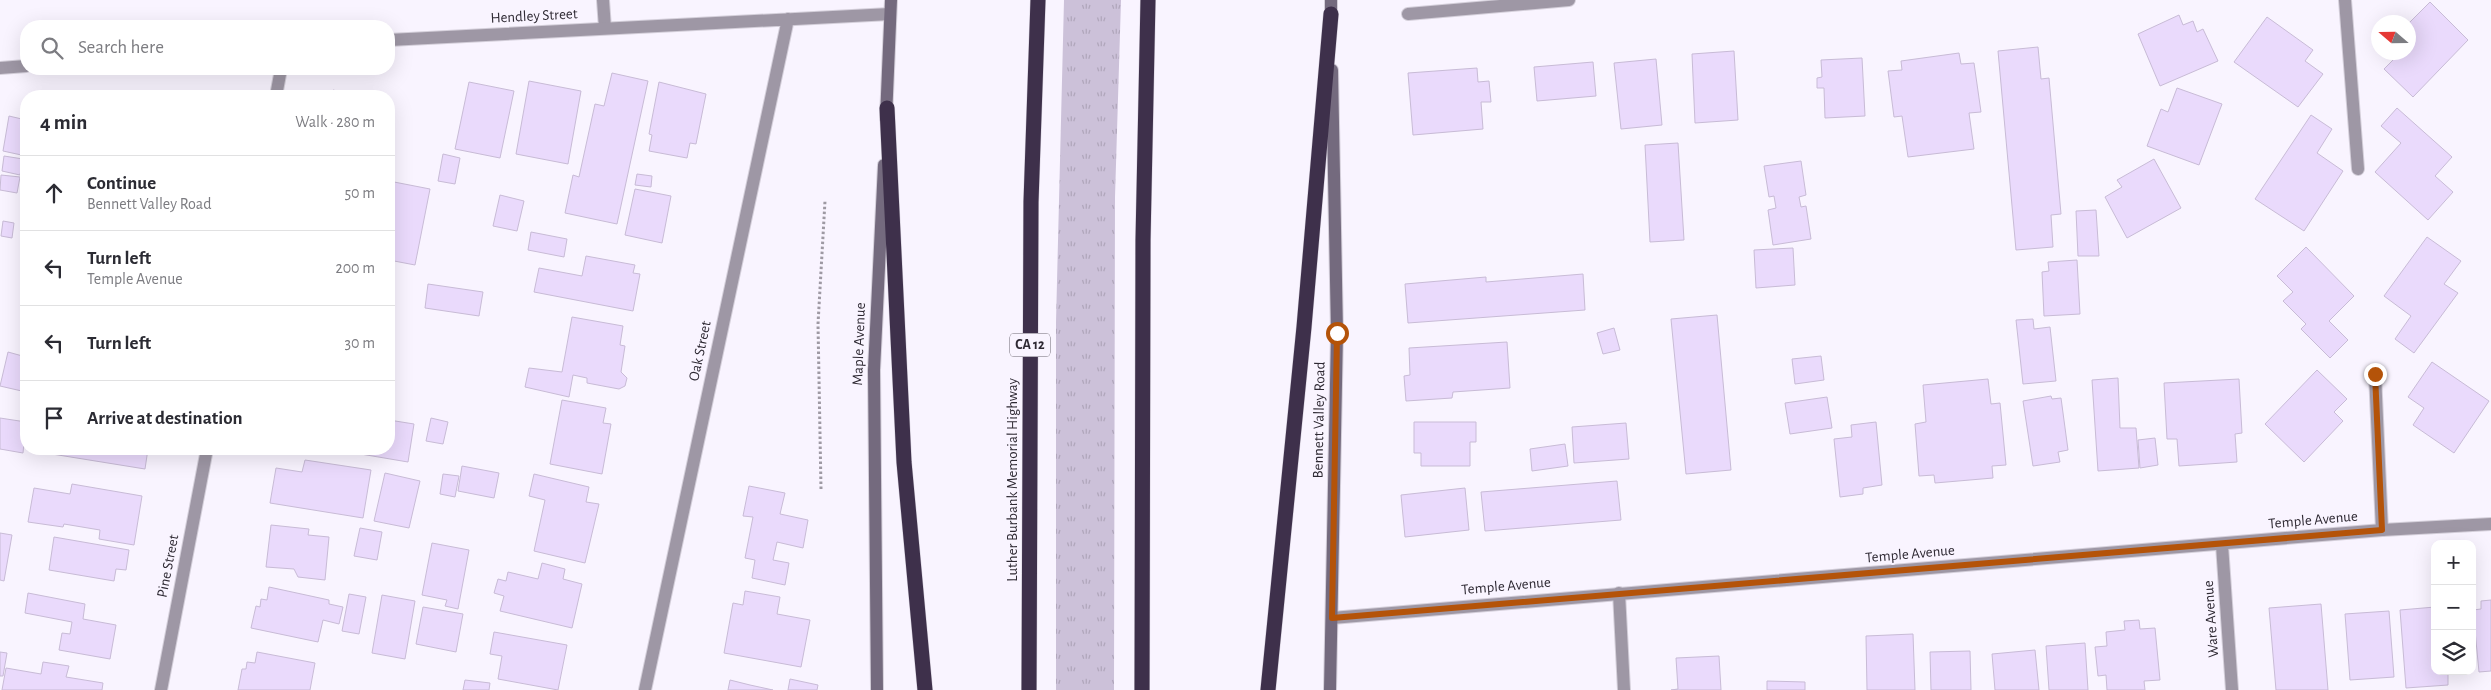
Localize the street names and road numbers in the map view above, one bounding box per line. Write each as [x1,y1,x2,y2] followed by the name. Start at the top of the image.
[490,6,578,26] street label: Hendley Street
[850,302,868,386] street label: Maple Avenue
[686,319,714,382] street label: Oak Street
[1010,334,1050,356] road number: CA 12
[1310,361,1328,478] street label: Bennett Valley Road
[1005,378,1020,582] street label: Luther Burbank Memorial Highway
[2268,509,2358,531] street label: Temple Avenue
[155,533,181,599] street label: Pine Street
[1865,543,1955,565] street label: Temple Avenue
[1461,575,1551,597] street label: Temple Avenue
[2201,580,2221,658] street label: Ware Avenue

